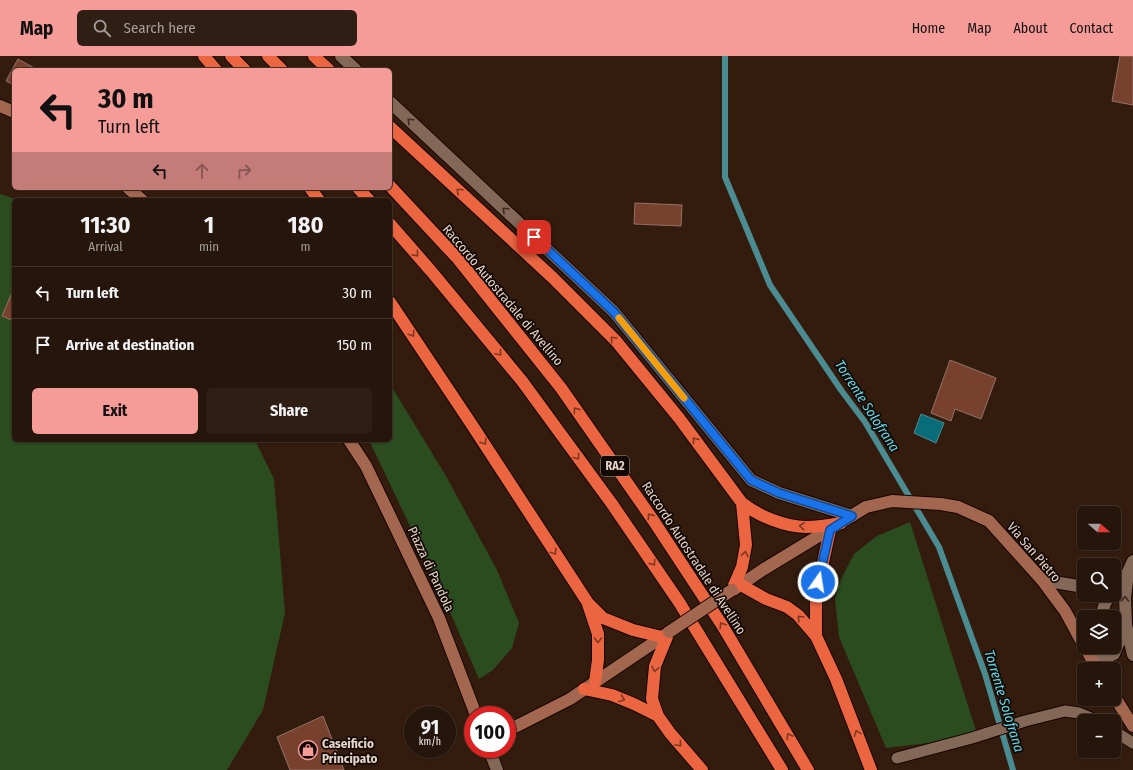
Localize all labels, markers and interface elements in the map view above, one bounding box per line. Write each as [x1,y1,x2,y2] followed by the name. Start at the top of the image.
[77,10,357,46] search box
[20,17,53,40] text: Map
[91,17,113,39] icon: search
[123,19,196,37] text: Search here
[912,20,945,37] text: Home
[967,20,991,37] text: Map
[1013,20,1048,37] text: About
[1070,20,1113,37] text: Contact
[98,82,154,115] text: 30 m
[32,84,84,136] icon: left
[98,116,160,138] text: Turn left
[408,119,415,126] one-way arrow
[149,160,171,182] icon: left
[191,160,213,182] icon: ahead
[233,160,255,182] icon: right
[456,188,464,195] one-way arrow
[503,208,510,215] one-way arrow
[80,211,131,239] text: 11:30
[204,211,214,239] text: 1
[288,211,324,239] text: 180
[517,220,551,254] pin
[440,222,566,368] street label: Raccordo Autostradale di Avellino
[523,226,545,248] icon: arrive
[88,239,123,254] text: Arrival
[199,239,219,254] text: min
[301,239,311,254] text: m
[411,249,418,256] one-way arrow
[32,282,54,304] icon: left
[66,284,119,302] text: Turn left
[342,284,372,302] text: 30 m
[407,330,415,337] one-way arrow
[32,334,54,356] icon: arrive
[66,336,194,354] text: Arrive at destination
[336,336,372,354] text: 150 m
[611,336,618,344] one-way arrow
[494,349,501,356] one-way arrow
[831,357,903,455] water label: Torrente Solofrana
[32,388,198,434] button: Exit
[206,388,372,434] button: Share
[574,407,581,414] one-way arrow
[693,437,700,444] one-way arrow
[479,438,486,445] one-way arrow
[573,453,580,460] one-way arrow
[601,456,629,476] road number: RA2
[639,479,749,637] street label: Raccordo Autostradale di Avellino
[1077,506,1121,550] north arrow
[1077,506,1121,758] map controls
[647,513,655,520] one-way arrow
[1004,519,1064,585] street label: Via San Pietro
[799,522,805,531] one-way arrow
[405,524,457,614] street label: Piazza di Pandola
[549,547,556,554] one-way arrow
[740,551,748,557] one-way arrow
[1077,558,1121,602] button: search
[648,559,656,566] one-way arrow
[797,561,839,603] position arrow
[1121,595,1129,601] one-way arrow
[1077,610,1121,654] button: layers
[797,615,805,623] one-way arrow
[719,622,727,629] one-way arrow
[594,637,602,643] one-way arrow
[980,648,1028,754] water label: Torrente Solofrana
[1077,662,1121,706] button: +
[652,666,660,672] one-way arrow
[618,695,625,703] one-way arrow
[464,706,516,758] speed limit sign: 100
[1077,714,1121,758] button: −
[421,715,439,739] text: 91
[854,730,862,737] one-way arrow
[786,733,793,740] one-way arrow
[322,736,378,766] place label: Caseificio Principato
[419,736,441,748] text: km/h
[297,739,319,761] shop icon: Caseificio Principato
[674,739,681,746] one-way arrow

